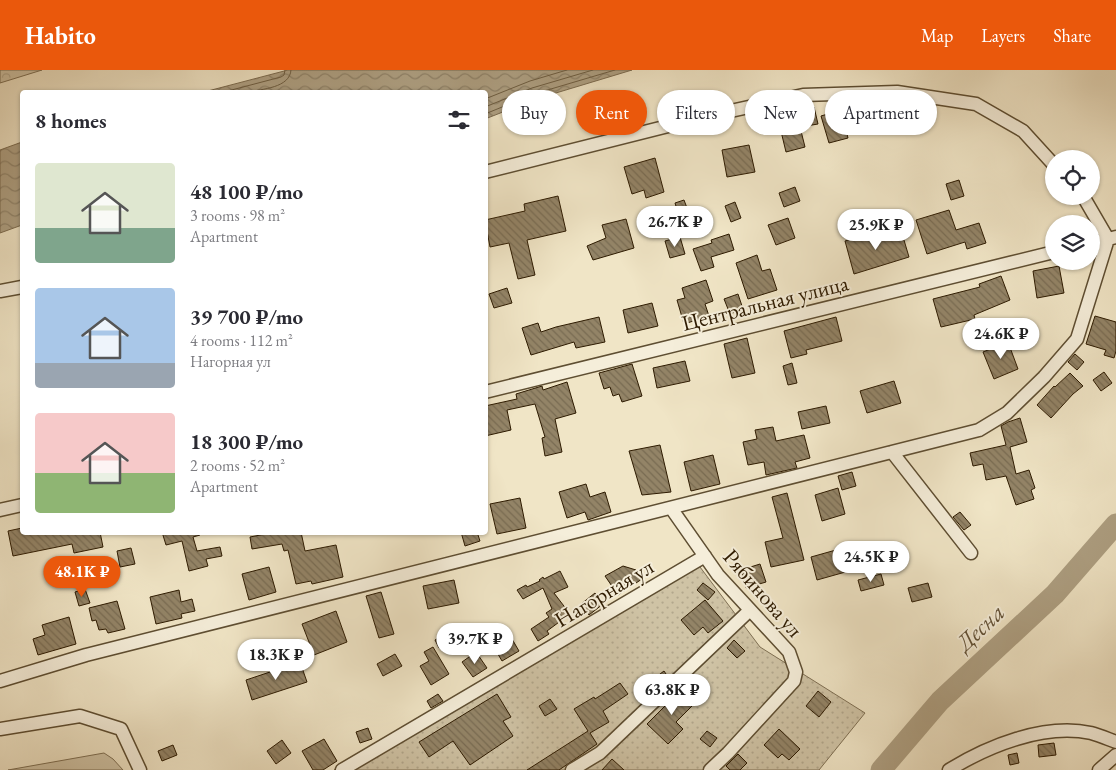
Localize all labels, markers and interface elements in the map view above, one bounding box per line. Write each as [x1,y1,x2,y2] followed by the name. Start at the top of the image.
[25,20,96,51] text: Habito
[921,24,953,47] text: Map
[981,24,1025,47] text: Layers
[1053,24,1091,47] text: Share
[502,90,566,135] chip: Buy
[576,90,647,135] chip: Rent
[657,90,735,135] chip: Filters
[745,90,815,135] chip: New
[825,90,937,135] chip: Apartment
[445,106,473,134] icon: filters
[35,107,107,134] text: 8 homes
[1045,150,1100,270] map controls
[1045,150,1100,205] button: locate
[190,178,303,205] text: 48 100 ₽/mo
[75,183,135,243] icon: home
[190,205,285,226] text: 3 rooms · 98 m²
[629,206,721,248] pin: 26.7K ₽
[830,208,922,251] pin: 25.9K ₽
[647,211,703,232] text: 26.7K ₽
[848,214,904,235] text: 25.9K ₽
[1045,215,1100,270] button: layers
[190,226,258,247] text: Apartment
[679,268,852,338] street label: Центральная улица
[190,303,303,330] text: 39 700 ₽/mo
[75,308,135,368] icon: home
[955,318,1047,360] pin: 24.6K ₽
[973,323,1029,344] text: 24.6K ₽
[190,330,293,351] text: 4 rooms · 112 m²
[190,351,271,372] text: Нагорная ул
[190,428,303,455] text: 18 300 ₽/mo
[75,433,135,493] icon: home
[190,455,285,476] text: 2 rooms · 52 m²
[190,476,258,497] text: Apartment
[825,540,917,583] pin: 24.5K ₽
[717,543,810,644] street label: Рябинова ул
[843,546,899,567] text: 24.5K ₽
[549,552,659,634] street label: Нагорная ул
[36,556,128,598] pin: 48.1K ₽
[54,561,110,582] text: 48.1K ₽
[948,597,1011,659] water label: Десна
[429,622,521,665] pin: 39.7K ₽
[447,628,503,649] text: 39.7K ₽
[230,638,322,681] pin: 18.3K ₽
[248,644,304,665] text: 18.3K ₽
[626,674,718,716] pin: 63.8K ₽
[644,679,700,700] text: 63.8K ₽

